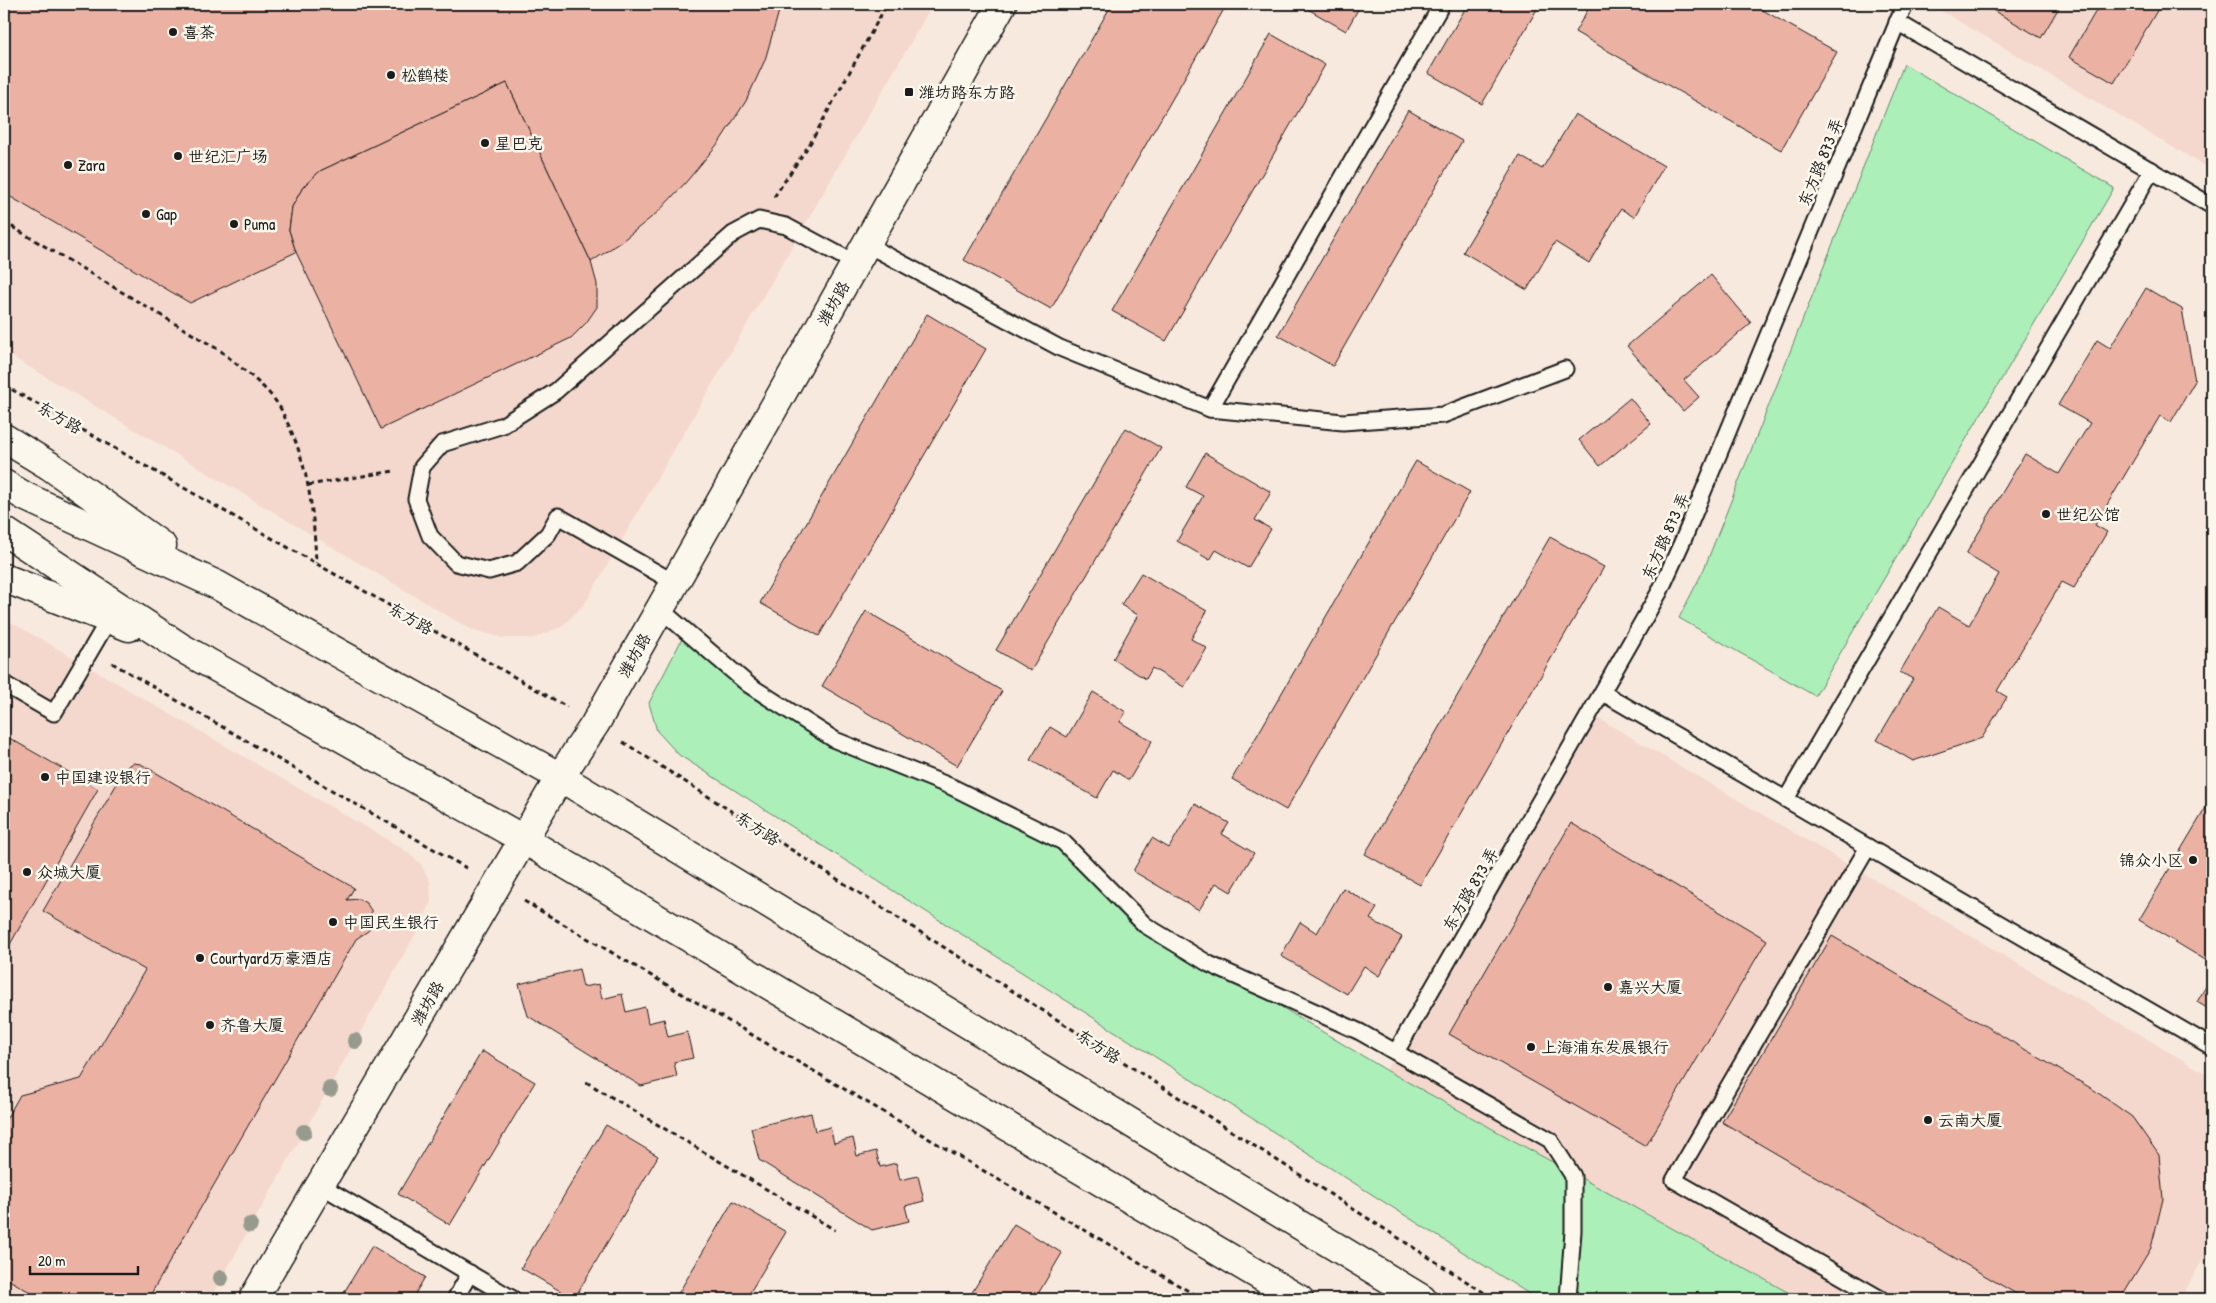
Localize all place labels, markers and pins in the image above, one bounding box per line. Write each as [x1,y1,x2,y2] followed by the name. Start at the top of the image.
[183,21,215,43] place label: 喜茶
[167,26,179,38] marker: 喜茶
[401,64,449,86] place label: 松鹤楼
[385,69,397,81] marker: 松鹤楼
[919,81,1015,103] place label: 潍坊路东方路
[903,86,915,98] marker: 潍坊路东方路
[495,132,543,154] place label: 星巴克
[479,137,491,149] marker: 星巴克
[188,145,268,167] place label: 世纪汇广场
[172,150,184,162] marker: 世纪汇广场
[78,154,105,176] place label: Zara
[62,159,74,171] marker: Zara
[156,203,177,225] place label: Gap
[140,208,152,220] marker: Gap
[244,213,275,235] place label: Puma
[228,218,240,230] marker: Puma
[2056,503,2120,525] place label: 世纪公馆
[2040,508,2052,520] marker: 世纪公馆
[55,766,151,788] place label: 中国建设银行
[39,771,51,783] marker: 中国建设银行
[2119,849,2183,871] place label: 锦众小区
[2187,854,2199,866] marker: 锦众小区
[37,861,101,883] place label: 众城大厦
[21,866,33,878] marker: 众城大厦
[343,911,439,933] place label: 中国民生银行
[327,916,339,928] marker: 中国民生银行
[210,947,333,969] place label: Courtyard万豪酒店
[194,952,206,964] marker: Courtyard万豪酒店
[1618,976,1682,998] place label: 嘉兴大厦
[1602,981,1614,993] marker: 嘉兴大厦
[220,1014,284,1036] place label: 齐鲁大厦
[204,1019,216,1031] marker: 齐鲁大厦
[1541,1036,1669,1058] place label: 上海浦东发展银行
[1525,1041,1537,1053] marker: 上海浦东发展银行
[1938,1109,2002,1131] place label: 云南大厦
[1922,1114,1934,1126] marker: 云南大厦

